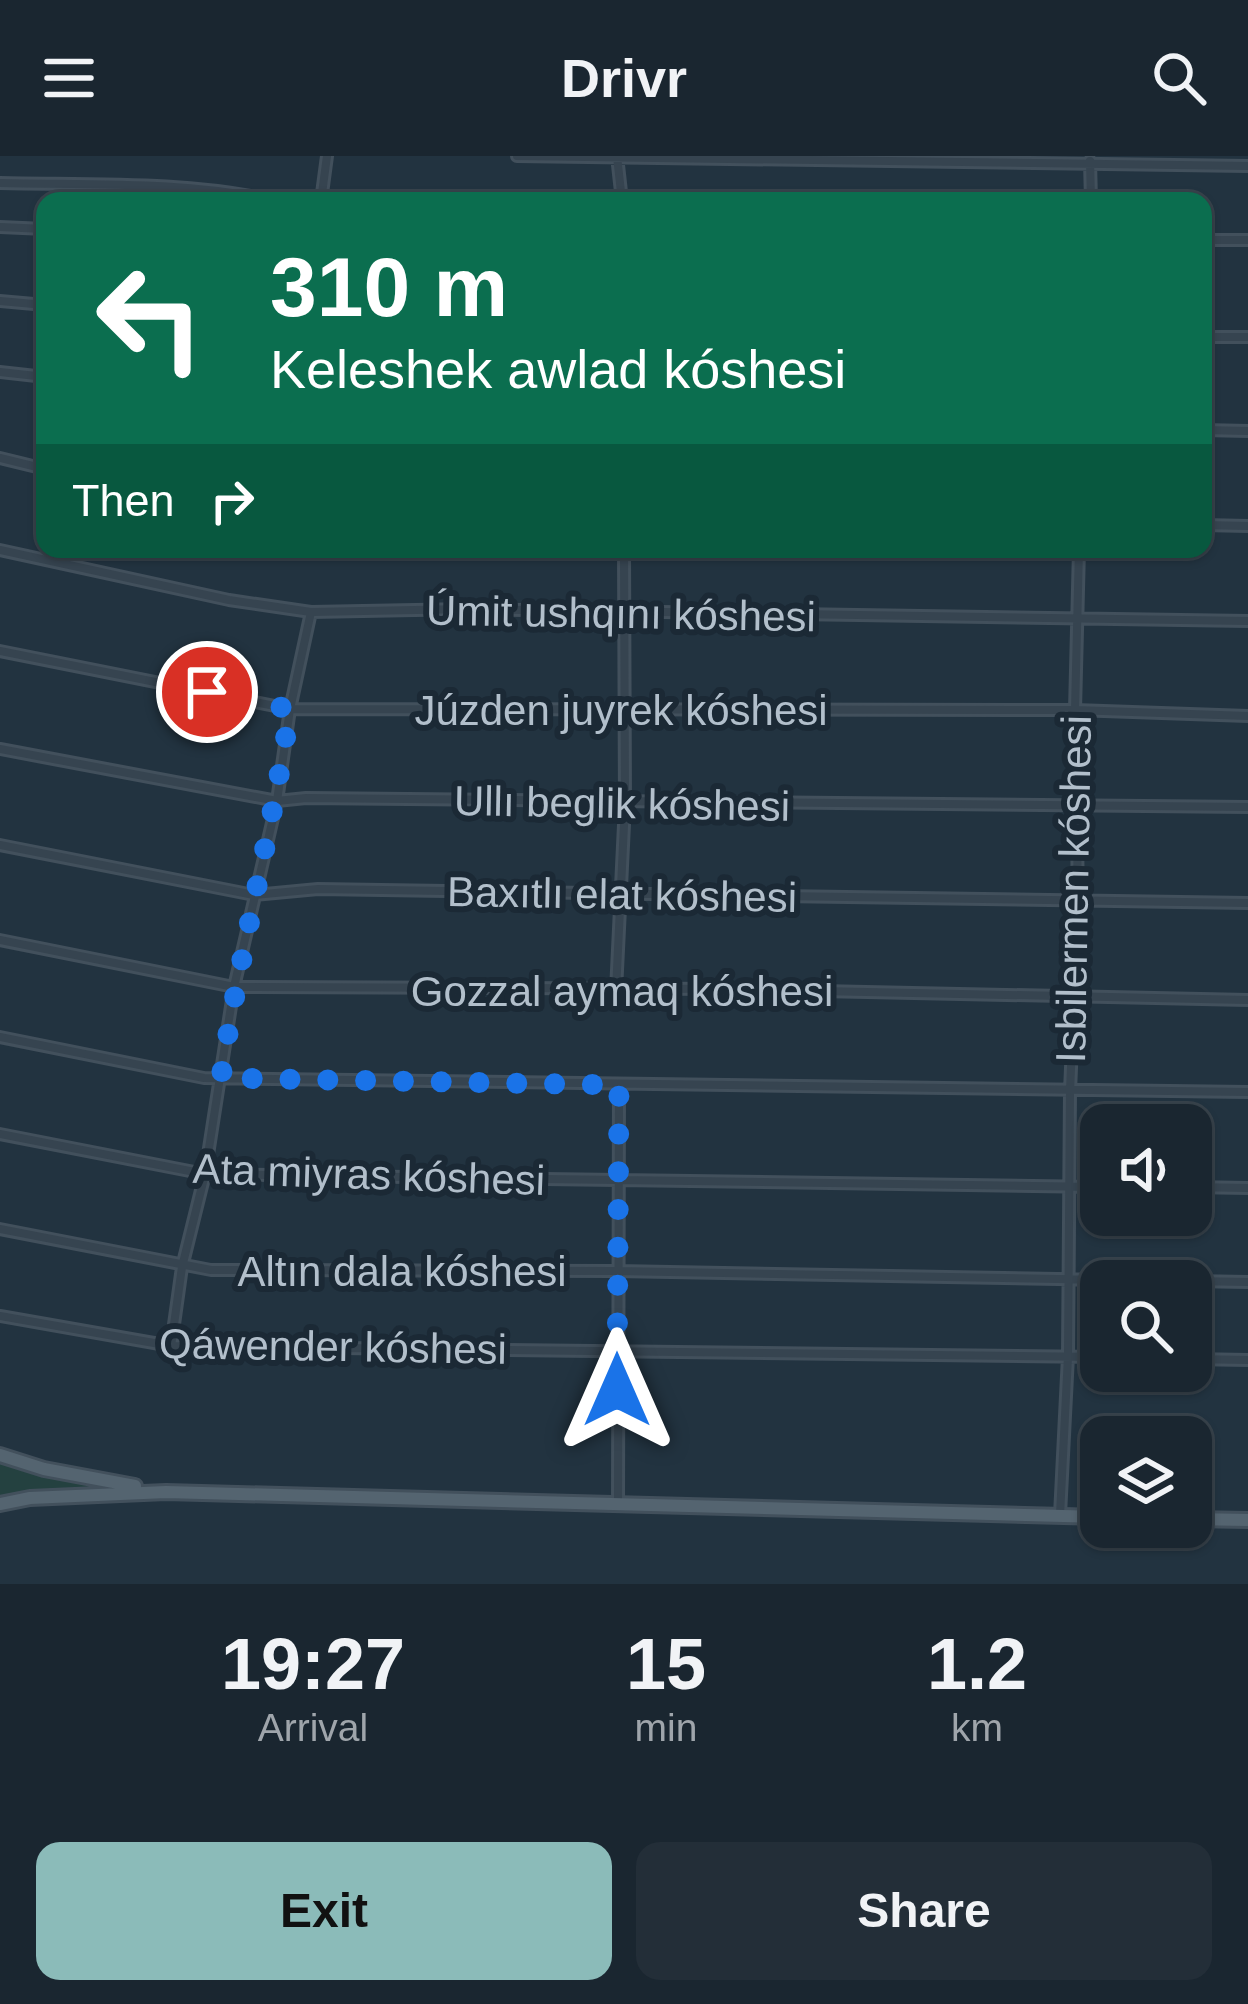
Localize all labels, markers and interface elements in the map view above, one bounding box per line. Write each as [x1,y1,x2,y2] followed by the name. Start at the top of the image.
[36,45,102,111] icon: menu
[1146,45,1212,111] icon: search
[561,48,687,108] text: Drivr
[72,240,228,396] icon: left
[270,240,508,334] text: 310 m
[270,339,846,399] text: Keleshek awlad kóshesi
[199,468,265,534] icon: right
[72,475,175,526] text: Then
[426,587,816,640] street label: Úmit ushqını kóshesi
[156,641,258,743] pin
[174,659,240,725] icon: arrive
[414,687,828,734] street label: Júzden juyrek kóshesi
[1047,715,1100,1063] street label: Isbilermen kóshesi
[454,777,790,830] street label: Ullı beglik kóshesi
[447,868,797,921] street label: Baxıtlı elat kóshesi
[411,968,833,1015] street label: Gozzal aymaq kóshesi
[1080,1104,1212,1548] map controls
[1080,1104,1212,1236] button: sound
[192,1145,546,1204] street label: Ata miyras kóshesi
[237,1248,567,1295] street label: Altın dala kóshesi
[1080,1260,1212,1392] button: search
[159,1320,507,1373] street label: Qáwender kóshesi
[554,1327,680,1453] position arrow
[1080,1416,1212,1548] button: layers
[221,1624,405,1704] text: 19:27
[626,1624,706,1704] text: 15
[927,1624,1027,1704] text: 1.2
[258,1706,368,1749] text: Arrival
[635,1706,697,1749] text: min
[951,1706,1003,1749] text: km
[36,1842,612,1980] button: Exit
[636,1842,1212,1980] button: Share

